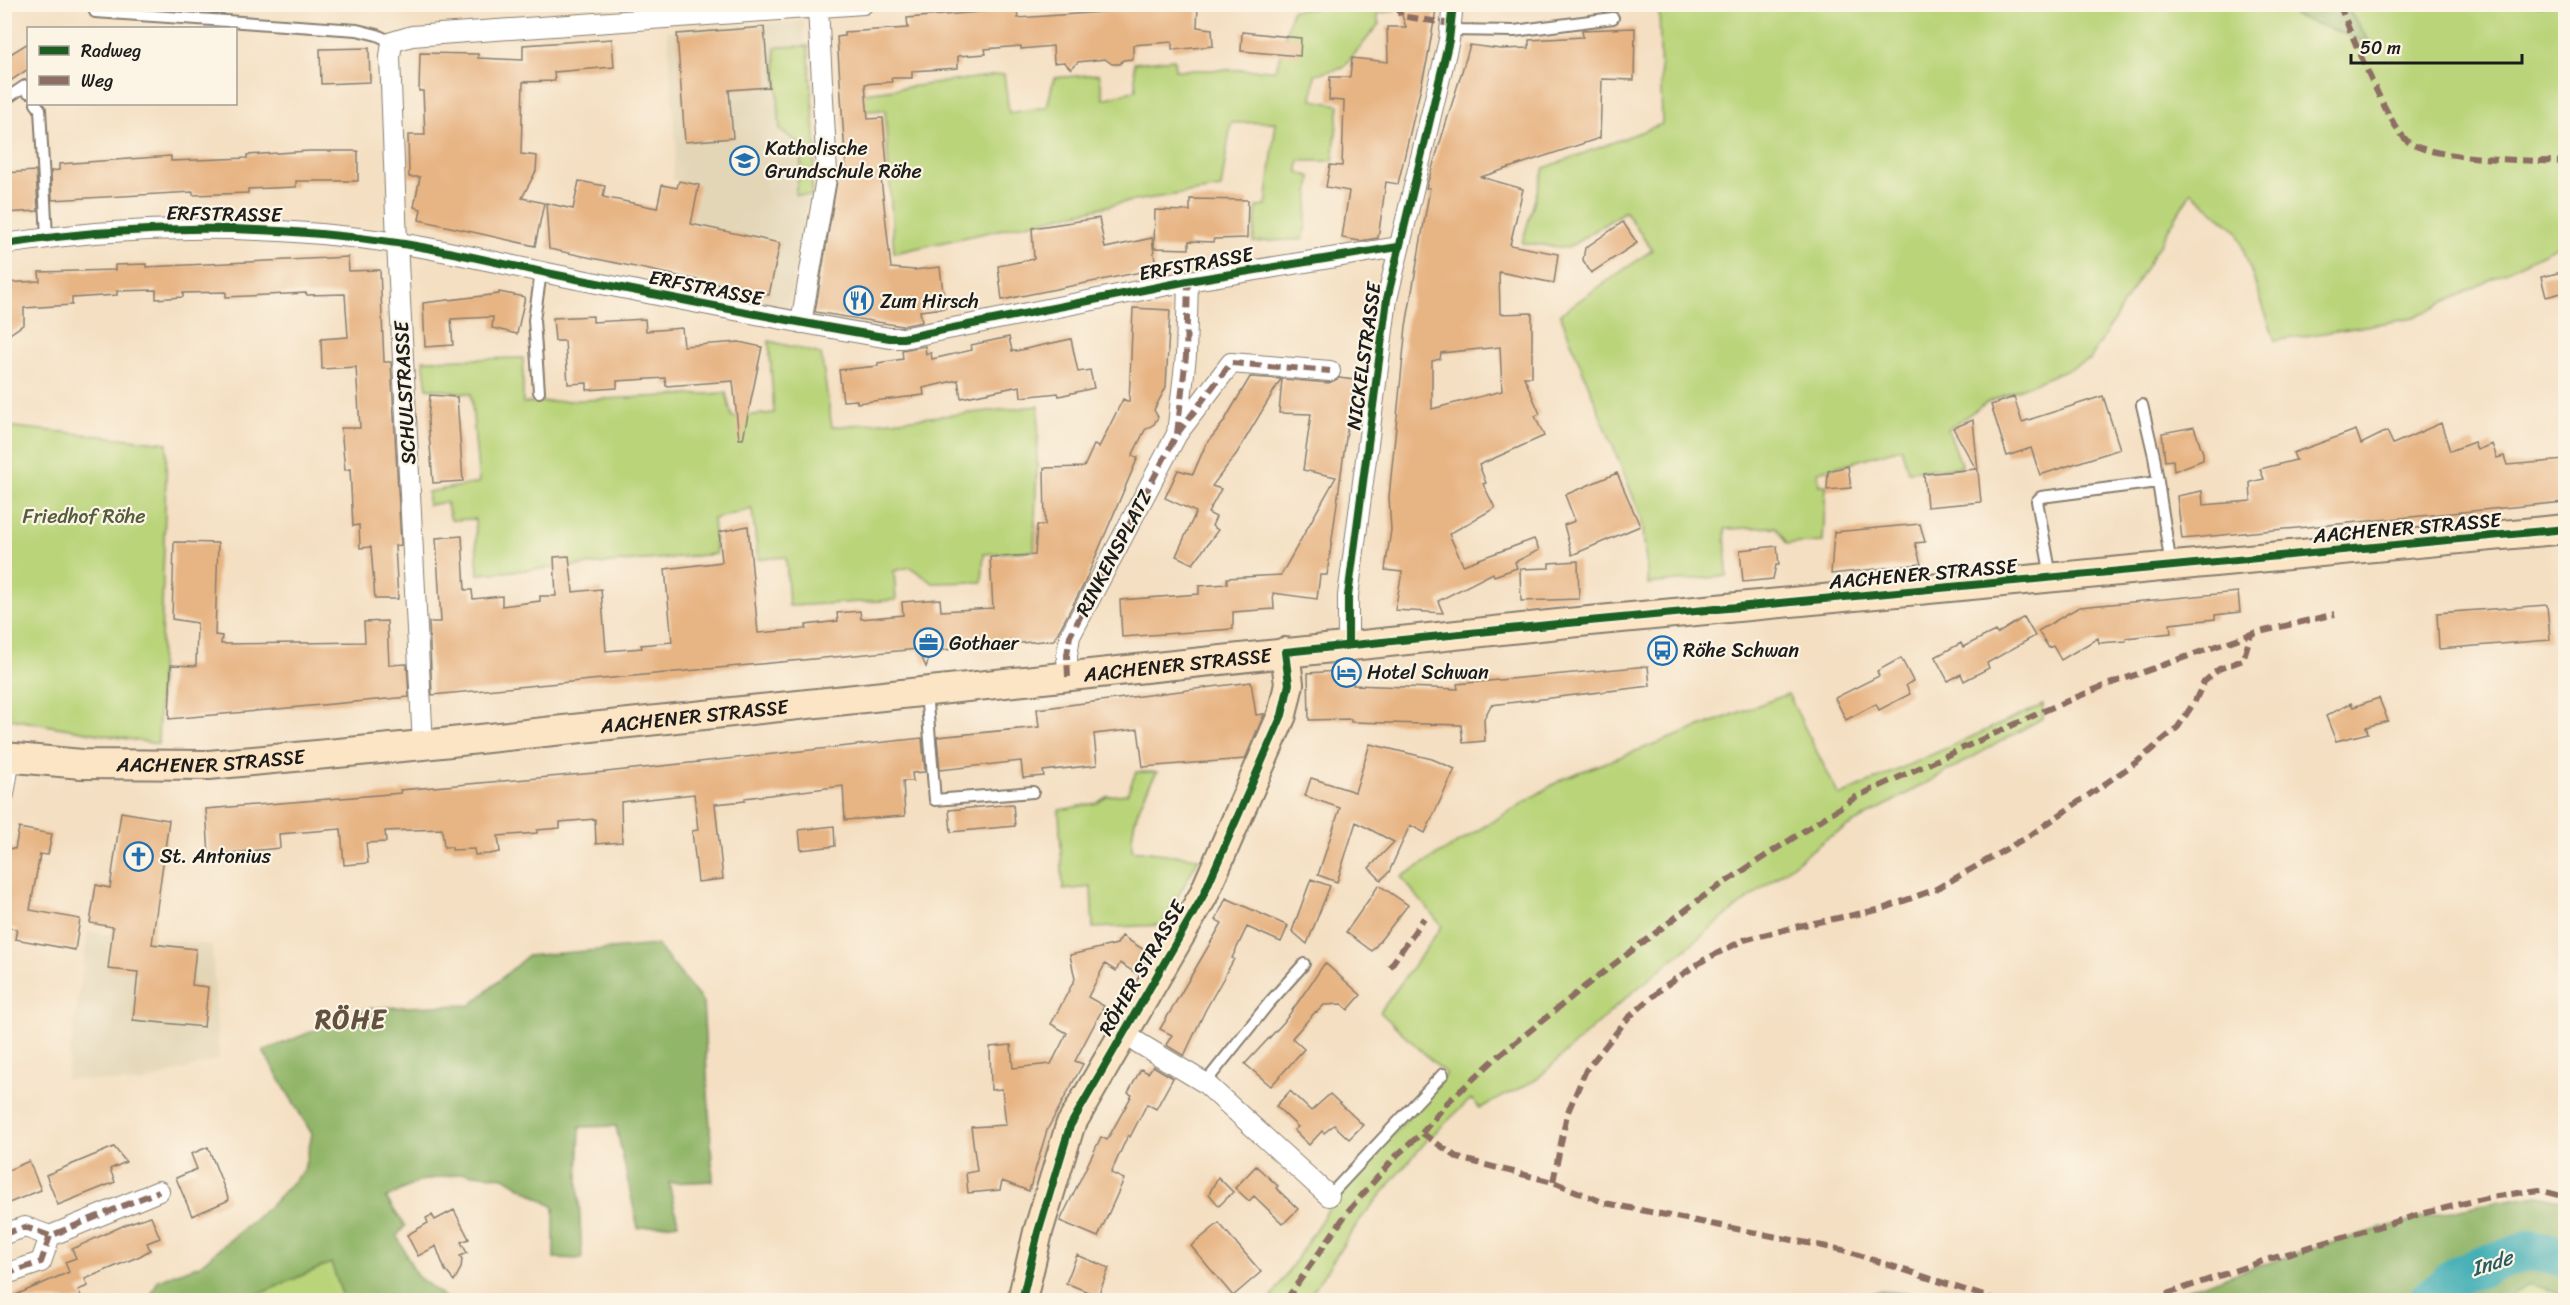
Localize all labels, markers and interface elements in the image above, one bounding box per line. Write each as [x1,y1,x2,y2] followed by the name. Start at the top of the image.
[27,27,237,105] legend
[2351,27,2522,65] scale bar
[2360,32,2401,64] text: 50 m
[81,35,141,67] text: Radweg
[81,65,113,97] text: Weg
[765,131,922,189] place label: Katholische Grundschule Röhe
[728,144,760,176] school or university icon: Katholische Grundschule Röhe
[166,195,284,233] street label: ERFSTRASSE
[1136,236,1258,291] street label: ERFSTRASSE
[646,260,768,317] street label: ERFSTRASSE
[1336,278,1392,432] street label: NICKELSTRASSE
[880,284,979,319] place label: Zum Hirsch
[843,285,875,317] restaurant icon: Zum Hirsch
[384,318,426,466] street label: SCHULSTRASSE
[1066,483,1162,623] street label: RINKENSPLATZ
[23,499,145,534] park label: Friedhof Röhe
[2311,502,2504,554] street label: AACHENER STRASSE
[1827,548,2020,600] street label: AACHENER STRASSE
[949,626,1020,661] place label: Gothaer
[912,627,944,659] office icon: Gothaer
[1683,633,1799,668] place label: Röhe Schwan
[1646,634,1678,666] bus stop icon: Röhe Schwan
[1081,637,1275,692] street label: AACHENER STRASSE
[1367,655,1489,690] place label: Hotel Schwan
[1330,656,1362,688] hotel icon: Hotel Schwan
[598,689,792,744] street label: AACHENER STRASSE
[115,738,308,783] street label: AACHENER STRASSE
[160,839,272,874] place label: St. Antonius
[123,840,155,872] church icon: St. Antonius
[1089,892,1196,1042] street label: RÖHER STRASSE
[314,996,388,1042] district label: RÖHE
[2465,1238,2520,1288] water label: Inde

